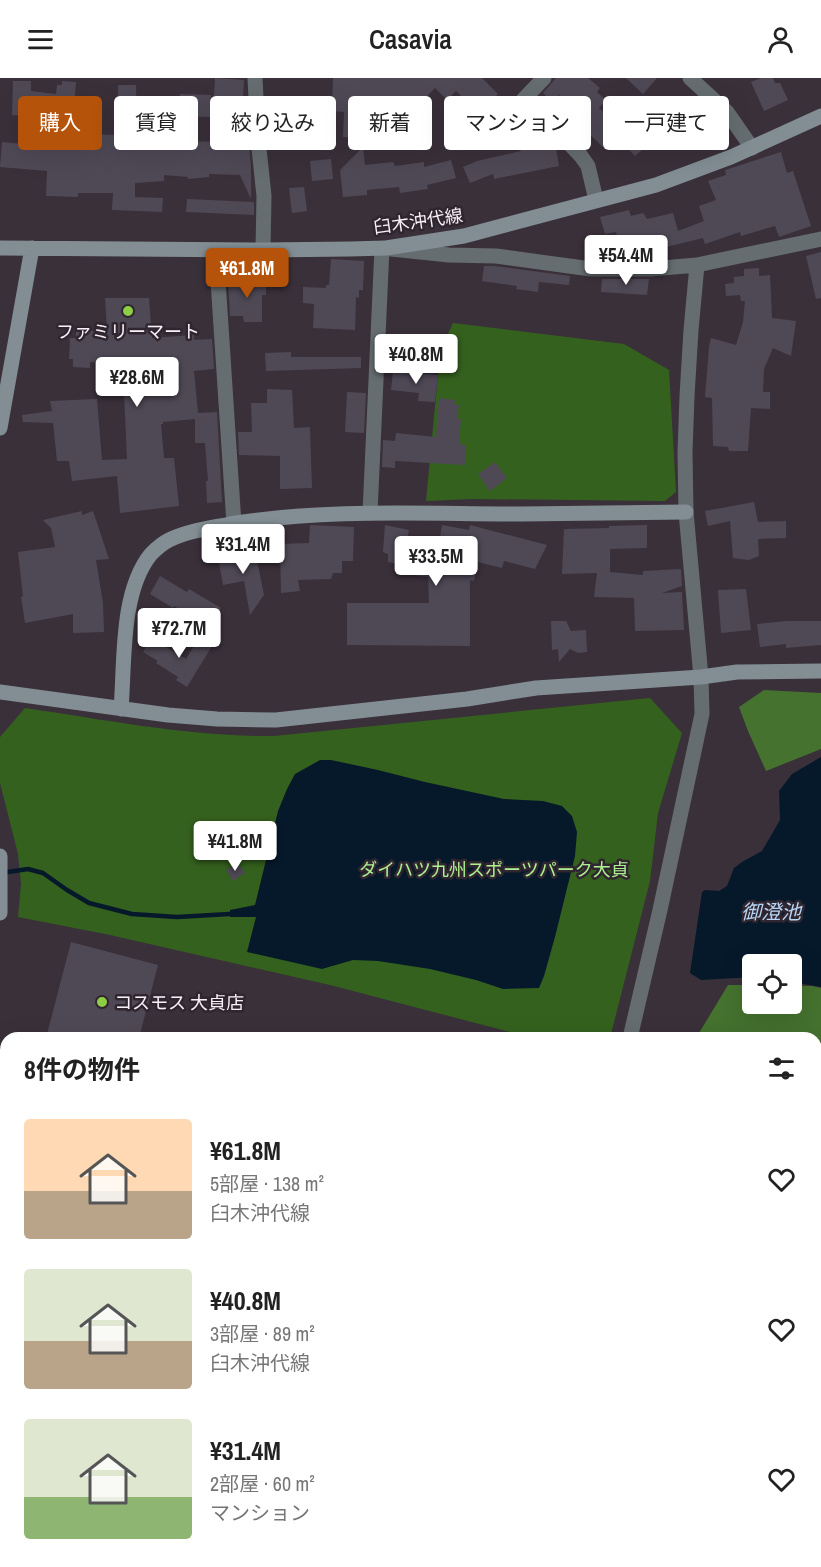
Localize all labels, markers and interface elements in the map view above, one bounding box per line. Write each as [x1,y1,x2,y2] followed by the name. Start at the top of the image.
[369,21,452,57] text: Casavia
[24,23,57,56] icon: menu
[764,23,797,56] icon: person
[18,96,102,150] chip: 購入
[114,96,198,150] chip: 賃貸
[210,96,336,150] chip: 絞り込み
[348,96,432,150] chip: 新着
[444,96,591,150] chip: マンション
[603,96,729,150] chip: 一戸建て
[372,202,464,240] street label: 臼木沖代線
[577,235,675,286] pin: ¥54.4M
[599,241,653,268] text: ¥54.4M
[198,248,296,299] pin: ¥61.8M
[220,254,274,281] text: ¥61.8M
[121,304,135,318] marker: ファミリーマート
[56,319,200,344] place label: ファミリーマート
[367,334,465,385] pin: ¥40.8M
[389,340,443,367] text: ¥40.8M
[88,357,186,408] pin: ¥28.6M
[110,363,164,390] text: ¥28.6M
[194,524,292,575] pin: ¥31.4M
[216,530,270,557] text: ¥31.4M
[387,536,485,587] pin: ¥33.5M
[409,542,463,569] text: ¥33.5M
[130,608,228,659] pin: ¥72.7M
[152,614,206,641] text: ¥72.7M
[186,821,284,872] pin: ¥41.8M
[208,827,262,854] text: ¥41.8M
[359,857,629,882] park label: ダイハツ九州スポーツパーク大貞
[741,898,803,925] water label: 御澄池
[742,954,802,1014] map controls
[742,954,802,1014] button: locate
[114,990,244,1015] place label: コスモス 大貞店
[95,995,109,1009] marker: コスモス 大貞店
[24,1052,140,1087] text: 8件の物件
[765,1052,798,1085] icon: filters
[210,1133,281,1168] text: ¥61.8M
[72,1143,144,1215] icon: home
[765,1163,798,1196] icon: heart
[210,1170,324,1197] text: 5部屋 · 138 m²
[210,1199,310,1226] text: 臼木沖代線
[210,1283,281,1318] text: ¥40.8M
[72,1293,144,1365] icon: home
[765,1313,798,1346] icon: heart
[210,1320,315,1347] text: 3部屋 · 89 m²
[210,1349,310,1376] text: 臼木沖代線
[210,1433,281,1468] text: ¥31.4M
[72,1443,144,1515] icon: home
[765,1463,798,1496] icon: heart
[210,1470,315,1497] text: 2部屋 · 60 m²
[210,1499,310,1526] text: マンション

